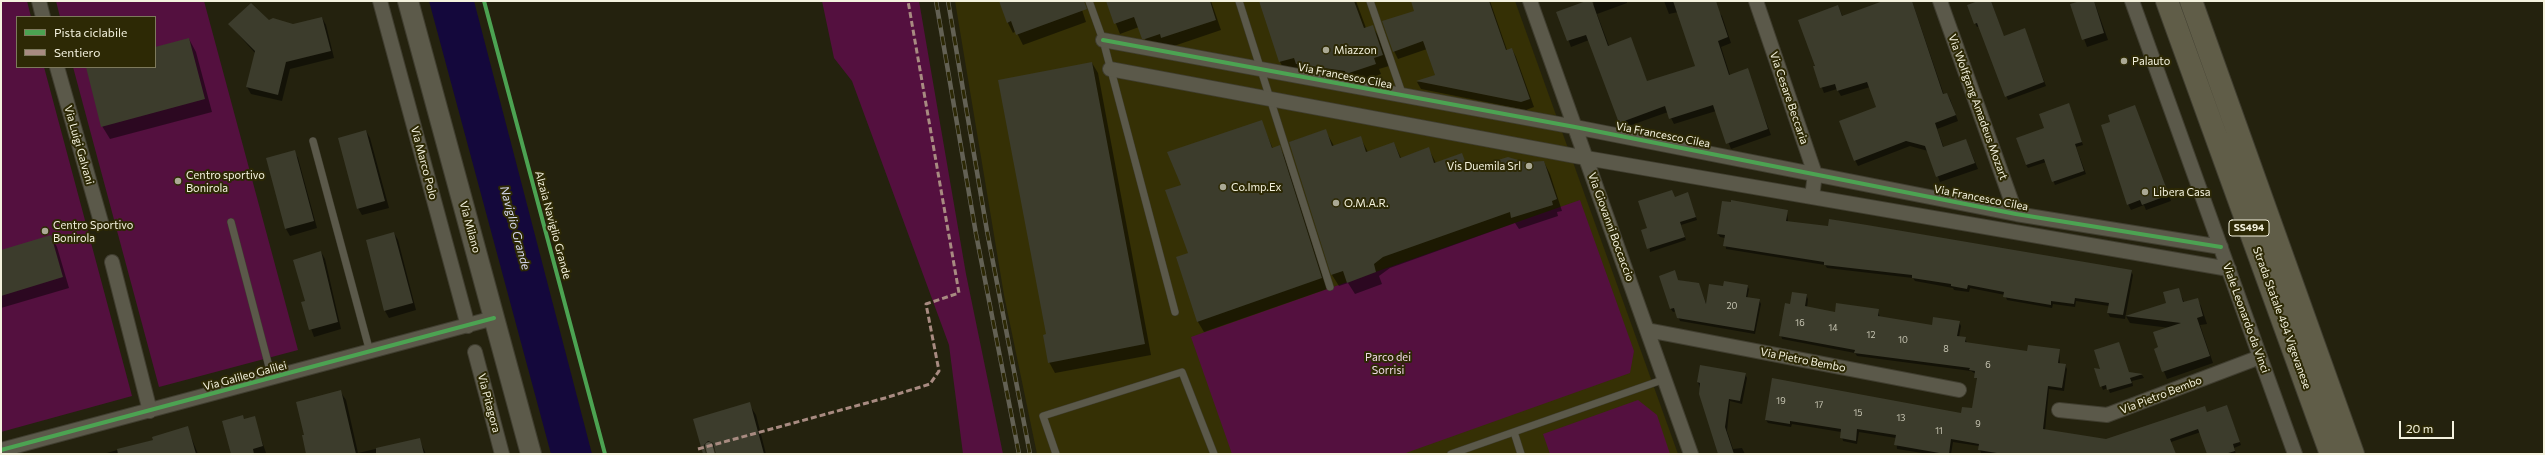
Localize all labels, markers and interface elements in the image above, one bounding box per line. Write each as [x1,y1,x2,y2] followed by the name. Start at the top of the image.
[16,16,156,68] legend
[54,25,127,39] text: Pista ciclabile
[1945,32,2011,182] street label: Via Wolfgang Amadeus Mozart
[1334,43,1377,57] place label: Miazzon
[54,45,100,59] text: Sentiero
[1321,45,1331,55] marker: Miazzon
[1767,50,1811,146] street label: Via Cesare Beccaria
[2132,54,2170,68] place label: Palauto
[2119,56,2129,66] marker: Palauto
[1297,60,1393,92] street label: Via Francesco Cilea
[61,104,97,186] street label: Via Luigi Galvani
[1615,119,1711,151] street label: Via Francesco Cilea
[408,125,440,201] street label: Via Marco Polo
[1447,159,1521,173] place label: Vis Duemila Srl
[1524,161,1534,171] marker: Vis Duemila Srl
[186,168,265,194] place label: Centro sportivo Bonirola
[532,169,574,281] street label: Alzaia Naviglio Grande
[1585,171,1637,283] street label: Via Giovanni Boccaccio
[173,176,183,186] marker: Centro sportivo Bonirola
[1231,180,1281,194] place label: Co.Imp.Ex
[1218,182,1228,192] marker: Co.Imp.Ex
[1933,182,2029,214] street label: Via Francesco Cilea
[497,184,533,272] water label: Naviglio Grande
[2153,185,2211,199] place label: Libera Casa
[2140,187,2150,197] marker: Libera Casa
[1344,196,1389,210] place label: O.M.A.R.
[1331,198,1341,208] marker: O.M.A.R.
[457,200,483,254] street label: Via Milano
[53,218,133,244] place label: Centro Sportivo Bonirola
[2229,220,2269,236] road number: SS494
[40,226,50,236] marker: Centro Sportivo Bonirola
[2250,245,2314,391] street label: Strada Statale 494 Vigevanese
[2220,261,2272,375] street label: Viale Leonardo da Vinci
[1727,301,1737,311] house number: 20
[1795,318,1805,328] house number: 16
[1828,323,1838,333] house number: 14
[1867,330,1875,340] house number: 12
[1898,335,1908,345] house number: 10
[1943,344,1949,354] house number: 8
[1759,345,1847,375] street label: Via Pietro Bembo
[1365,350,1411,376] park label: Parco dei Sorrisi
[202,359,288,393] street label: Via Galileo Galilei
[1985,360,1991,370] house number: 6
[475,372,503,434] street label: Via Pitagora
[2118,373,2204,417] street label: Via Pietro Bembo
[1776,396,1786,406] house number: 19
[1815,400,1823,410] house number: 17
[1853,408,1863,418] house number: 15
[1897,413,1905,423] house number: 13
[2401,413,2456,439] scale bar
[1975,419,1981,429] house number: 9
[2406,421,2433,435] text: 20 m
[1935,426,1943,436] house number: 11

